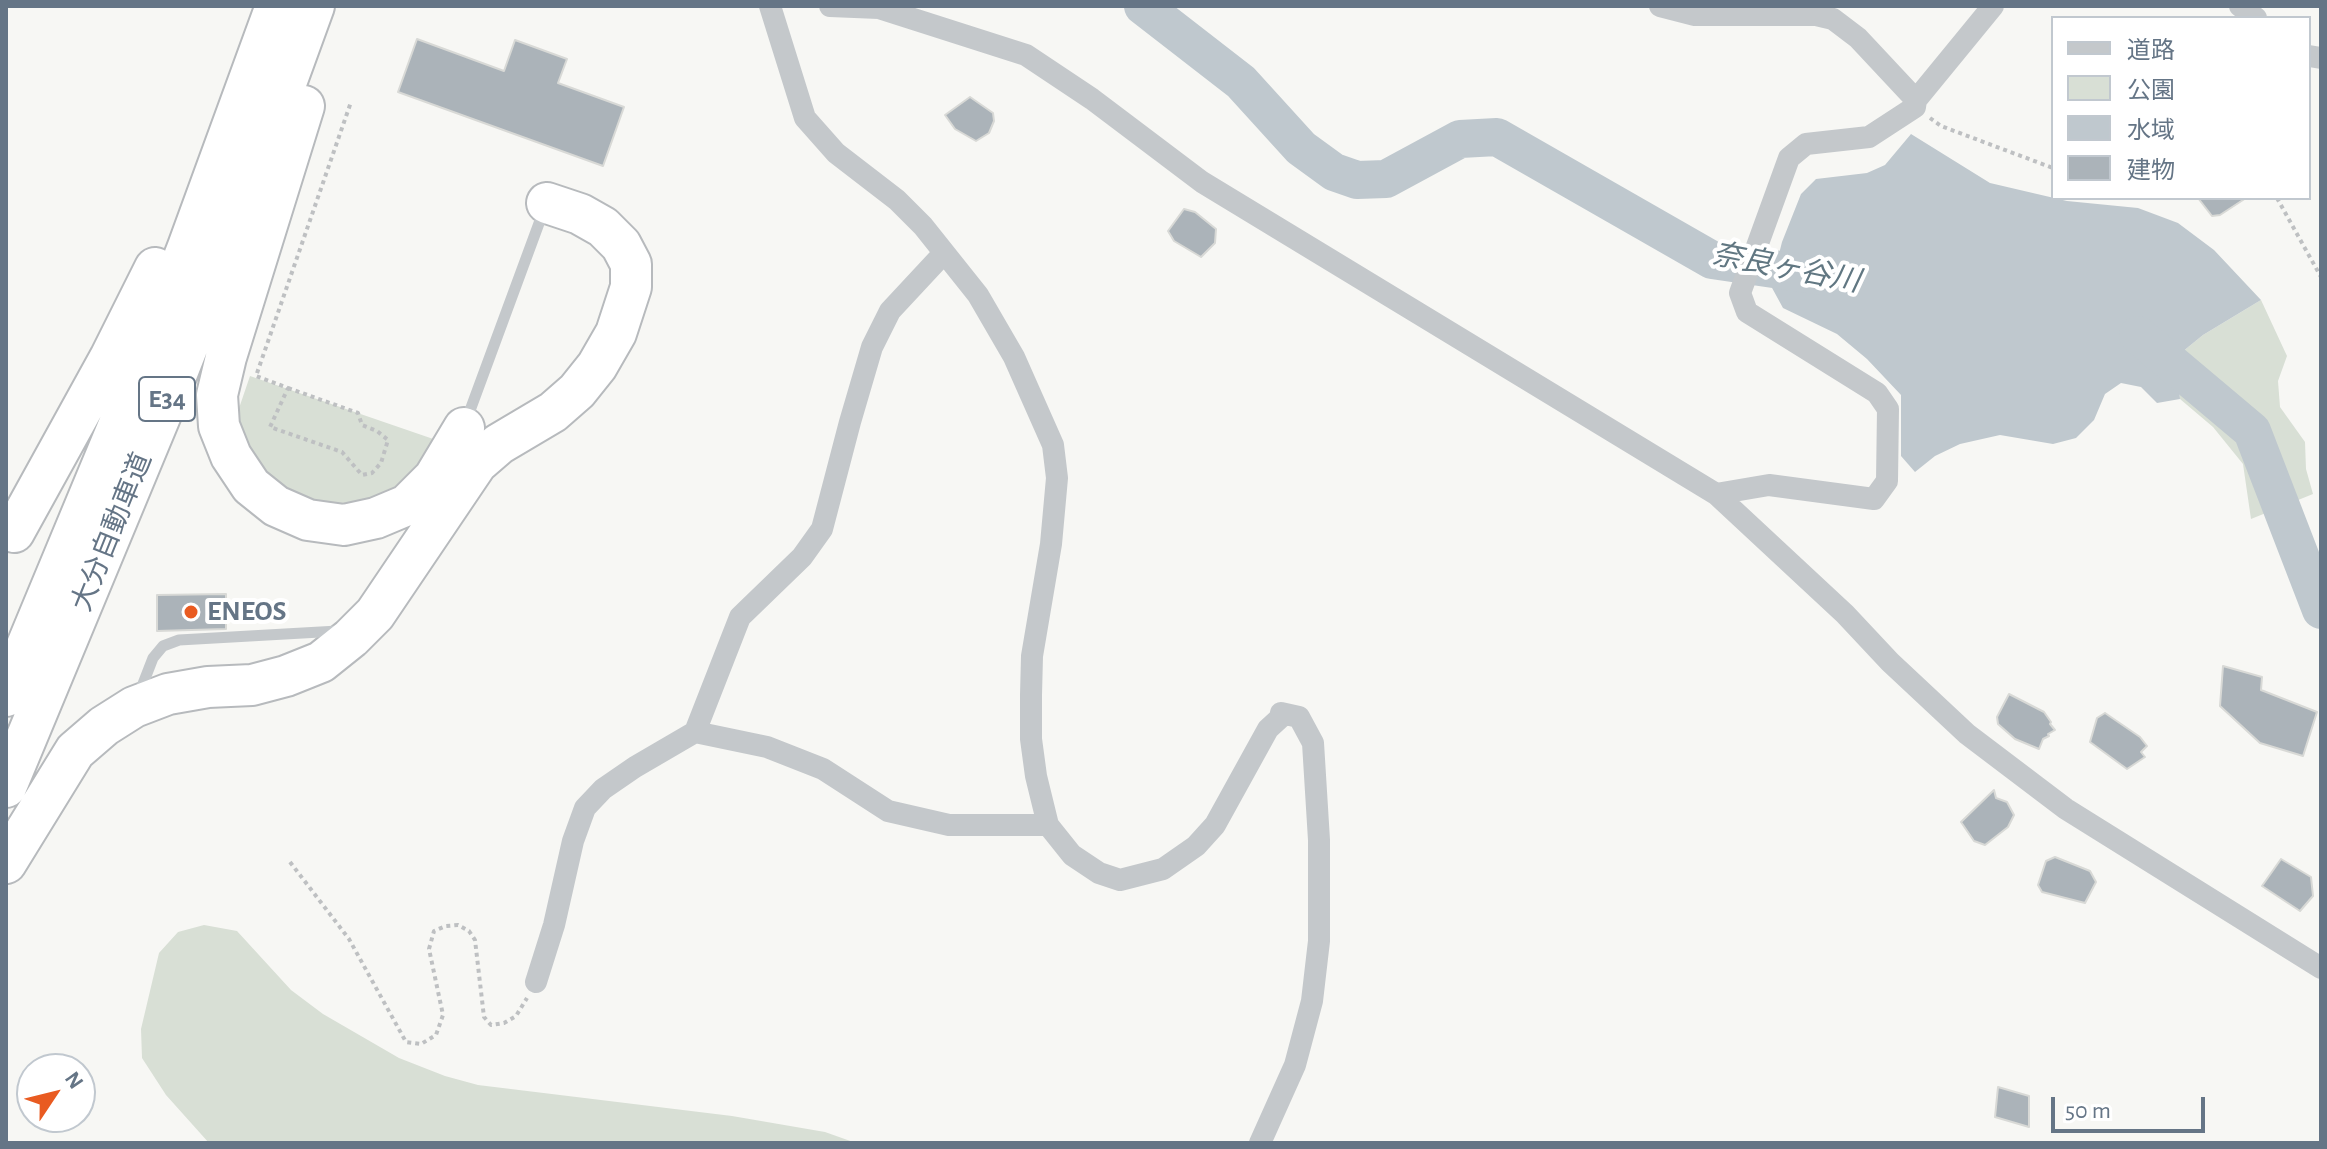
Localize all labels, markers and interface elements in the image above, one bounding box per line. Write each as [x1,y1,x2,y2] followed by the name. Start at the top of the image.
[2051,16,2311,200] legend
[2127,39,2175,63] text: 道路
[2127,79,2175,103] text: 公園
[2127,119,2175,143] text: 水域
[2127,159,2175,183] text: 建物
[1709,236,1863,300] water label: 奈良ヶ谷川
[139,377,195,421] road number: E34
[65,448,159,616] street label: 大分自動車道
[207,595,287,629] place label: ENEOS
[182,603,200,621] marker: ENEOS
[16,1053,96,1133] north arrow
[61,1068,87,1093] text: N
[2055,1081,2209,1131] scale bar
[2065,1099,2111,1123] text: 50 m

